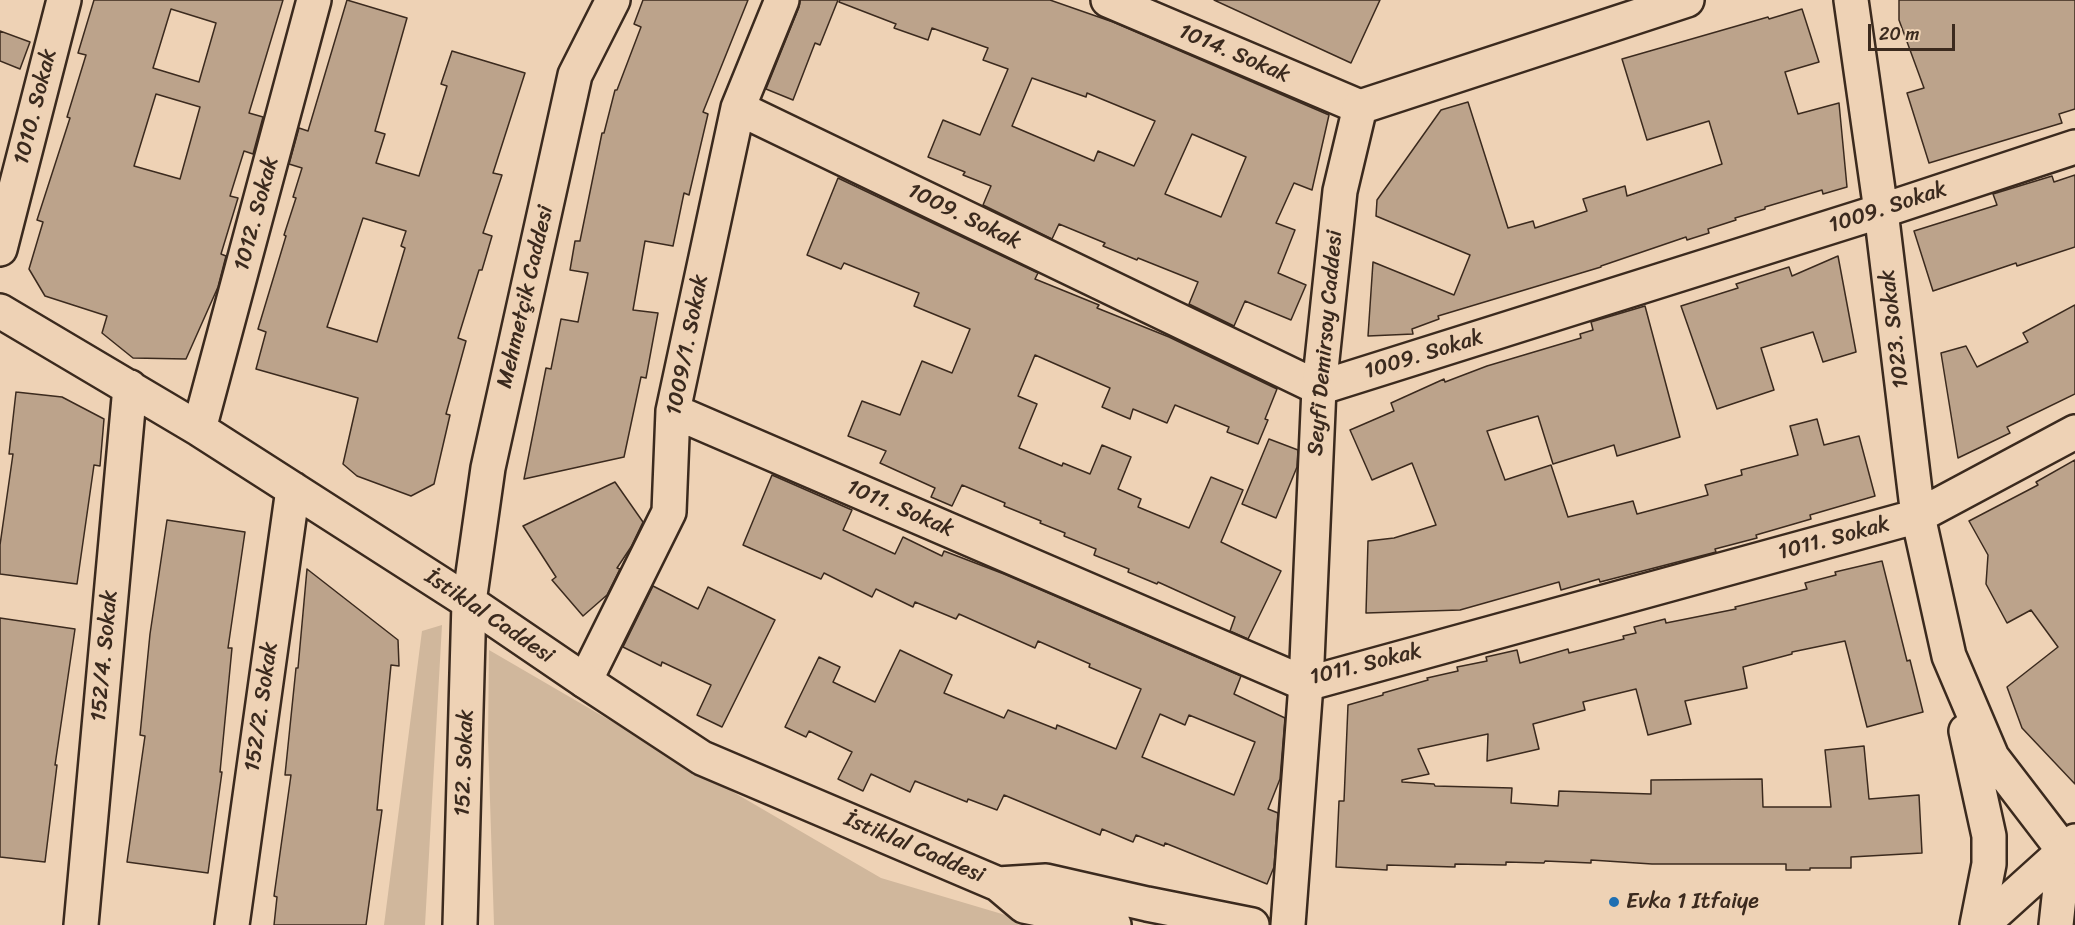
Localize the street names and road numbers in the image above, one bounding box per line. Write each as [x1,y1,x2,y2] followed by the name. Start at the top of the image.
[1174,19,1294,89] street label: 1014. Sokak
[9,46,63,168] street label: 1010. Sokak
[229,154,285,274] street label: 1012. Sokak
[1826,177,1950,239] street label: 1009. Sokak
[903,178,1025,256] street label: 1009. Sokak
[492,203,560,391] street label: Mehmetçik Caddesi
[1303,229,1349,457] street label: Seyfi Demirsoy Caddesi
[1875,268,1915,390] street label: 1023. Sokak
[661,272,715,418] street label: 1009/1. Sokak
[1362,324,1486,386] street label: 1009. Sokak
[842,475,958,543] street label: 1011. Sokak
[1776,511,1892,567] street label: 1011. Sokak
[419,564,559,670] street label: İstiklal Caddesi
[86,589,124,723] street label: 152/4. Sokak
[1308,638,1424,692] street label: 1011. Sokak
[240,640,284,774] street label: 152/2. Sokak
[450,709,480,817] street label: 152. Sokak
[840,807,988,889] street label: İstiklal Caddesi

